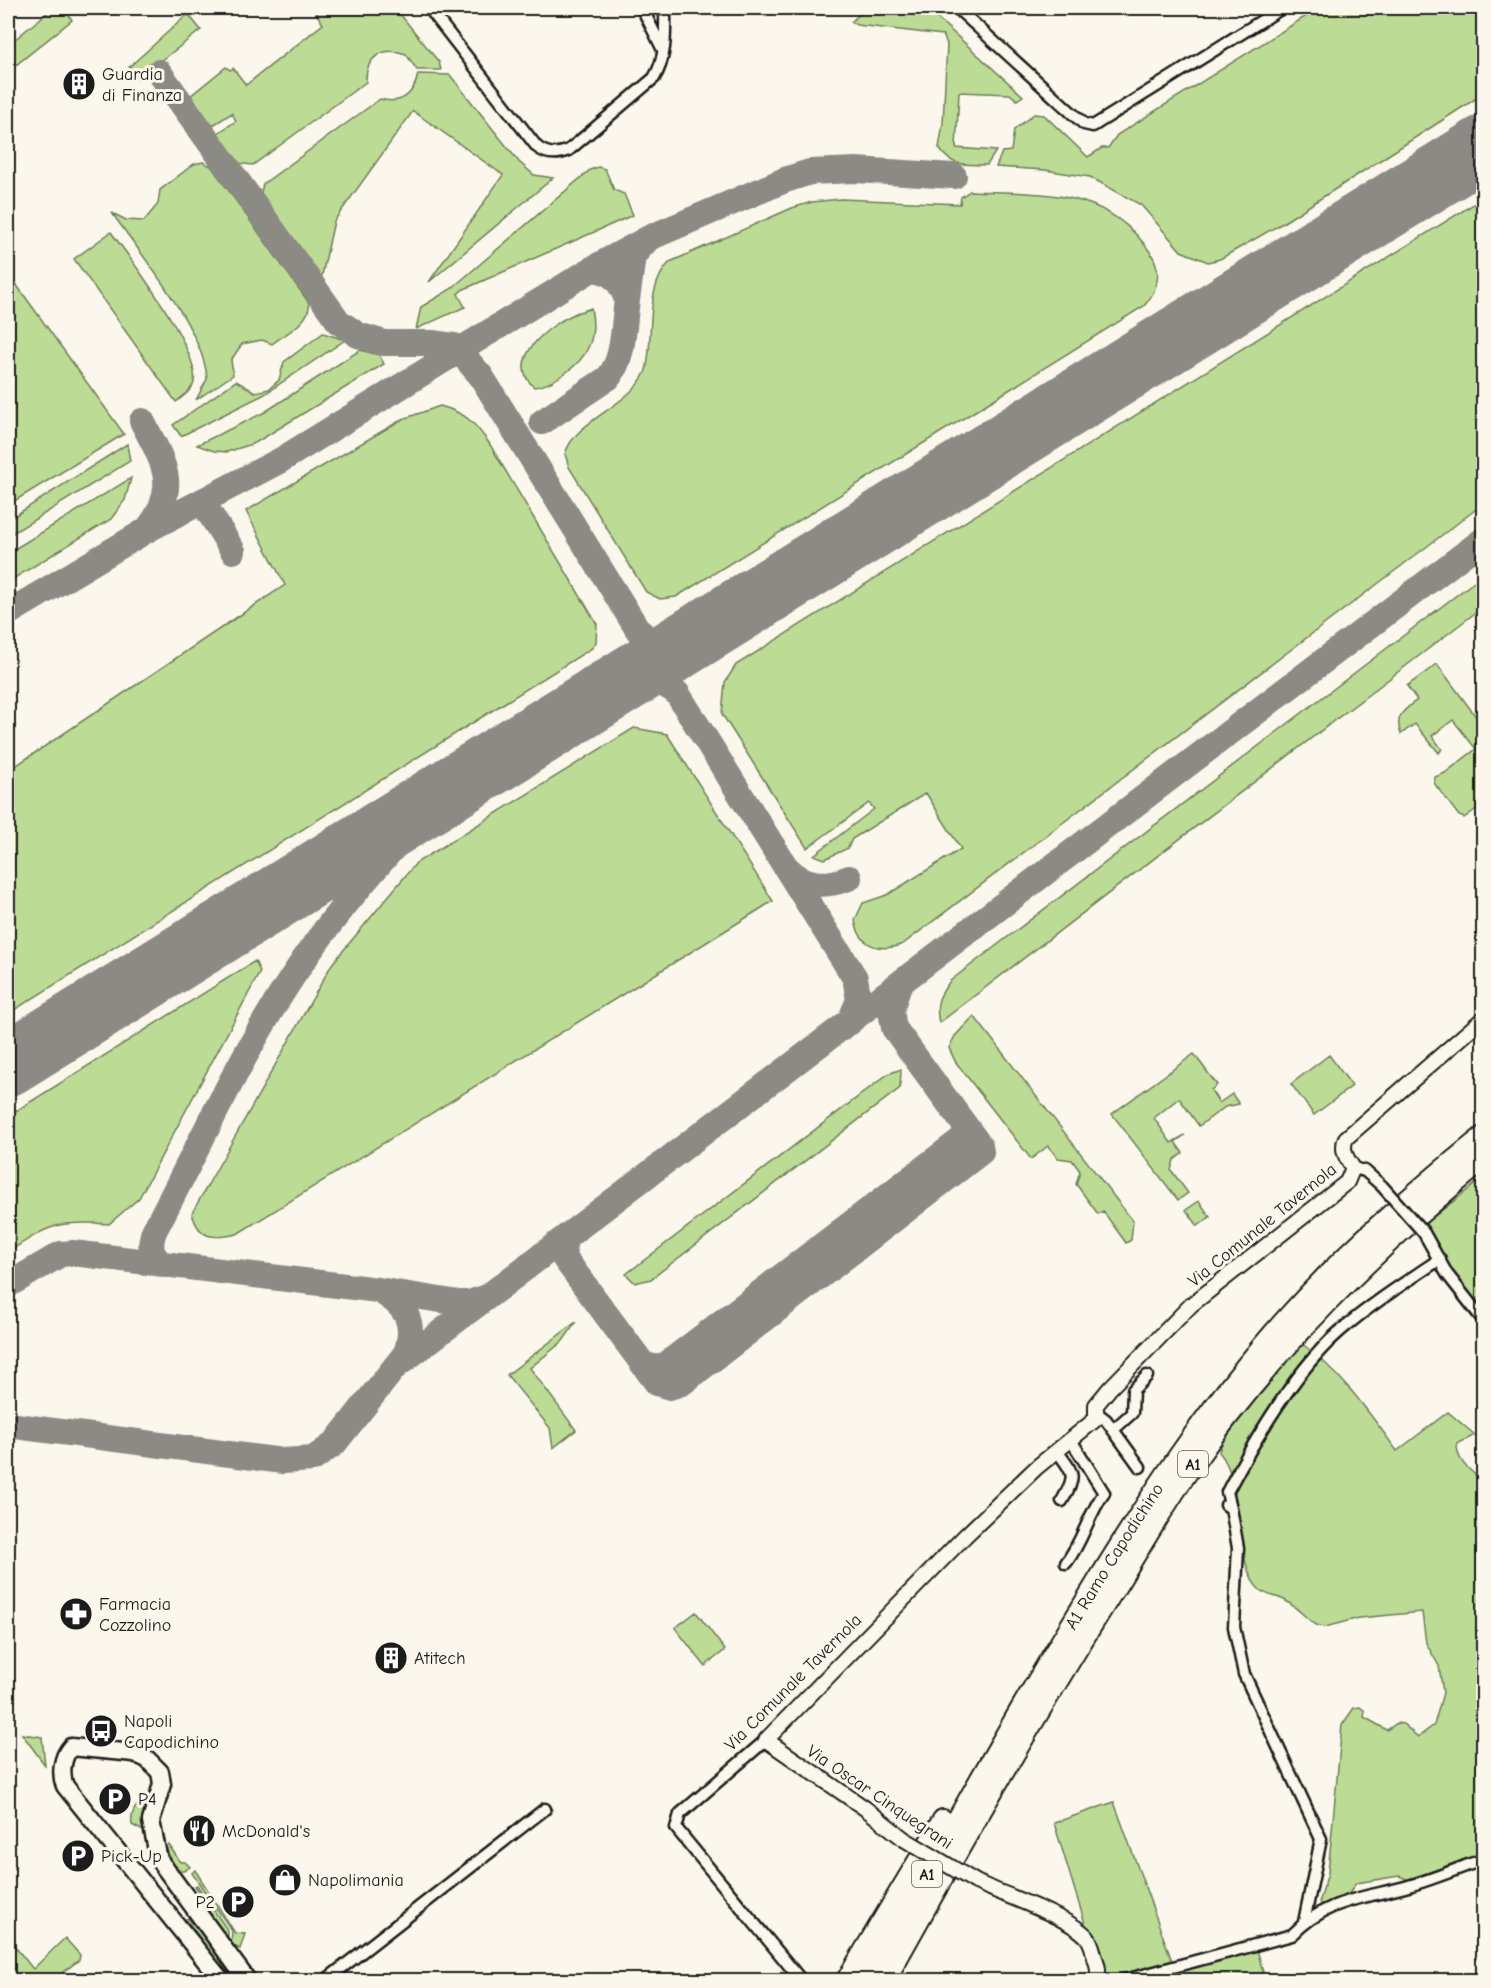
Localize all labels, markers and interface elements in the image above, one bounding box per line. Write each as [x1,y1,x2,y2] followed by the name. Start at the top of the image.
[102,64,182,106] place label: Guardia di Finanza
[61,66,97,102] building icon: Guardia di Finanza
[1184,1159,1341,1292] street label: Via Comunale Tavernola
[1178,1451,1208,1477] road number: A1
[1061,1479,1168,1634] street label: A1 Ramo Capodichino
[99,1594,171,1636] place label: Farmacia Cozzolino
[58,1596,94,1632] pharmacy icon: Farmacia Cozzolino
[721,1610,866,1755] street label: Via Comunale Tavernola
[373,1640,409,1676] building icon: Atitech
[414,1648,466,1669] place label: Atitech
[124,1711,219,1753] place label: Napoli Capodichino
[83,1713,119,1749] bus stop icon: Napoli Capodichino
[803,1741,957,1854] street label: Via Oscar Cinquegrani
[97,1781,133,1817] parking icon: P4
[138,1789,157,1810] place label: P4
[181,1813,217,1849] restaurant icon: McDonald's
[222,1821,310,1842] place label: McDonald's
[60,1838,96,1874] parking icon: Pick-Up
[101,1846,162,1867] place label: Pick-Up
[912,1861,942,1887] road number: A1
[267,1862,303,1898] shop icon: Napolimania
[308,1870,404,1891] place label: Napolimania
[220,1884,256,1920] parking icon: P2
[196,1892,215,1913] place label: P2

